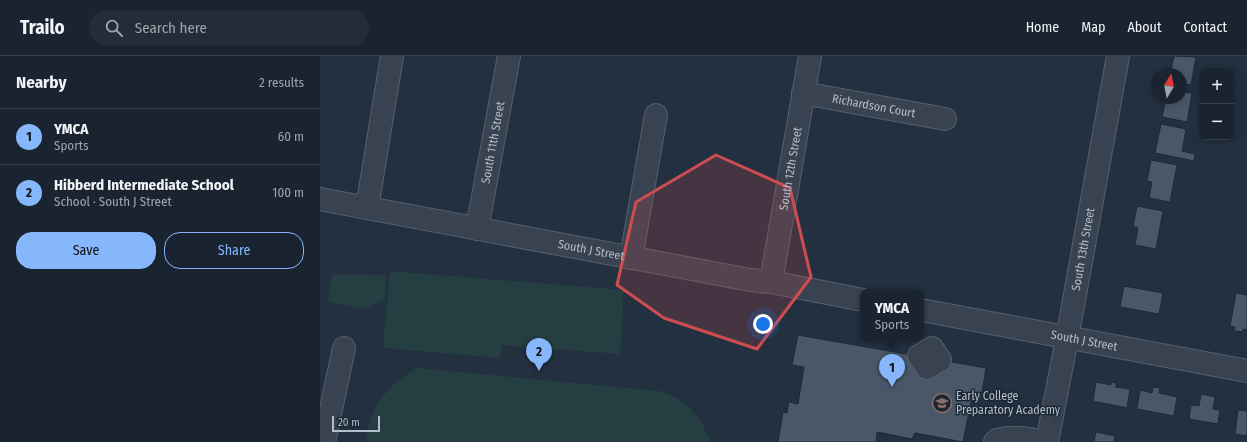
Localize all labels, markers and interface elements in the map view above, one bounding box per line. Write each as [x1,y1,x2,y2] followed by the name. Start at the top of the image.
[89,10,369,46] search box
[20,16,65,39] text: Trailo
[103,17,125,39] icon: search
[135,19,207,37] text: Search here
[1026,19,1059,36] text: Home
[1081,19,1105,36] text: Map
[1127,19,1162,36] text: About
[1184,19,1227,36] text: Contact
[1151,68,1187,104] north arrow
[1199,68,1235,140] map controls
[1199,68,1235,104] button: +
[16,72,67,93] text: Nearby
[259,75,304,90] text: 2 results
[831,91,917,120] street label: Richardson Court
[479,100,507,185] street label: South 11th Street
[1199,104,1235,140] button: −
[54,120,88,138] text: YMCA
[776,126,805,211] street label: South 12th Street
[26,129,32,144] text: 1
[278,129,304,144] text: 60 m
[54,138,89,153] text: Sports
[54,176,234,194] text: Hibberd Intermediate School
[26,185,32,200] text: 2
[272,185,304,200] text: 100 m
[54,194,172,209] text: School · South J Street
[1069,207,1098,292] street label: South 13th Street
[16,232,156,269] button: Save
[164,232,304,269] button: Share
[557,237,626,263] street label: South J Street
[860,289,924,341] popup
[875,299,909,317] text: YMCA
[753,314,773,334] your location
[875,317,909,332] text: Sports
[1050,327,1119,354] street label: South J Street
[526,338,552,371] pin: 2
[879,354,905,387] pin: 1
[956,389,1061,417] place label: Early College Preparatory Academy
[931,392,953,414] school or university icon: Early College Preparatory Academy
[332,414,380,433] scale bar
[338,416,360,429] text: 20 m

